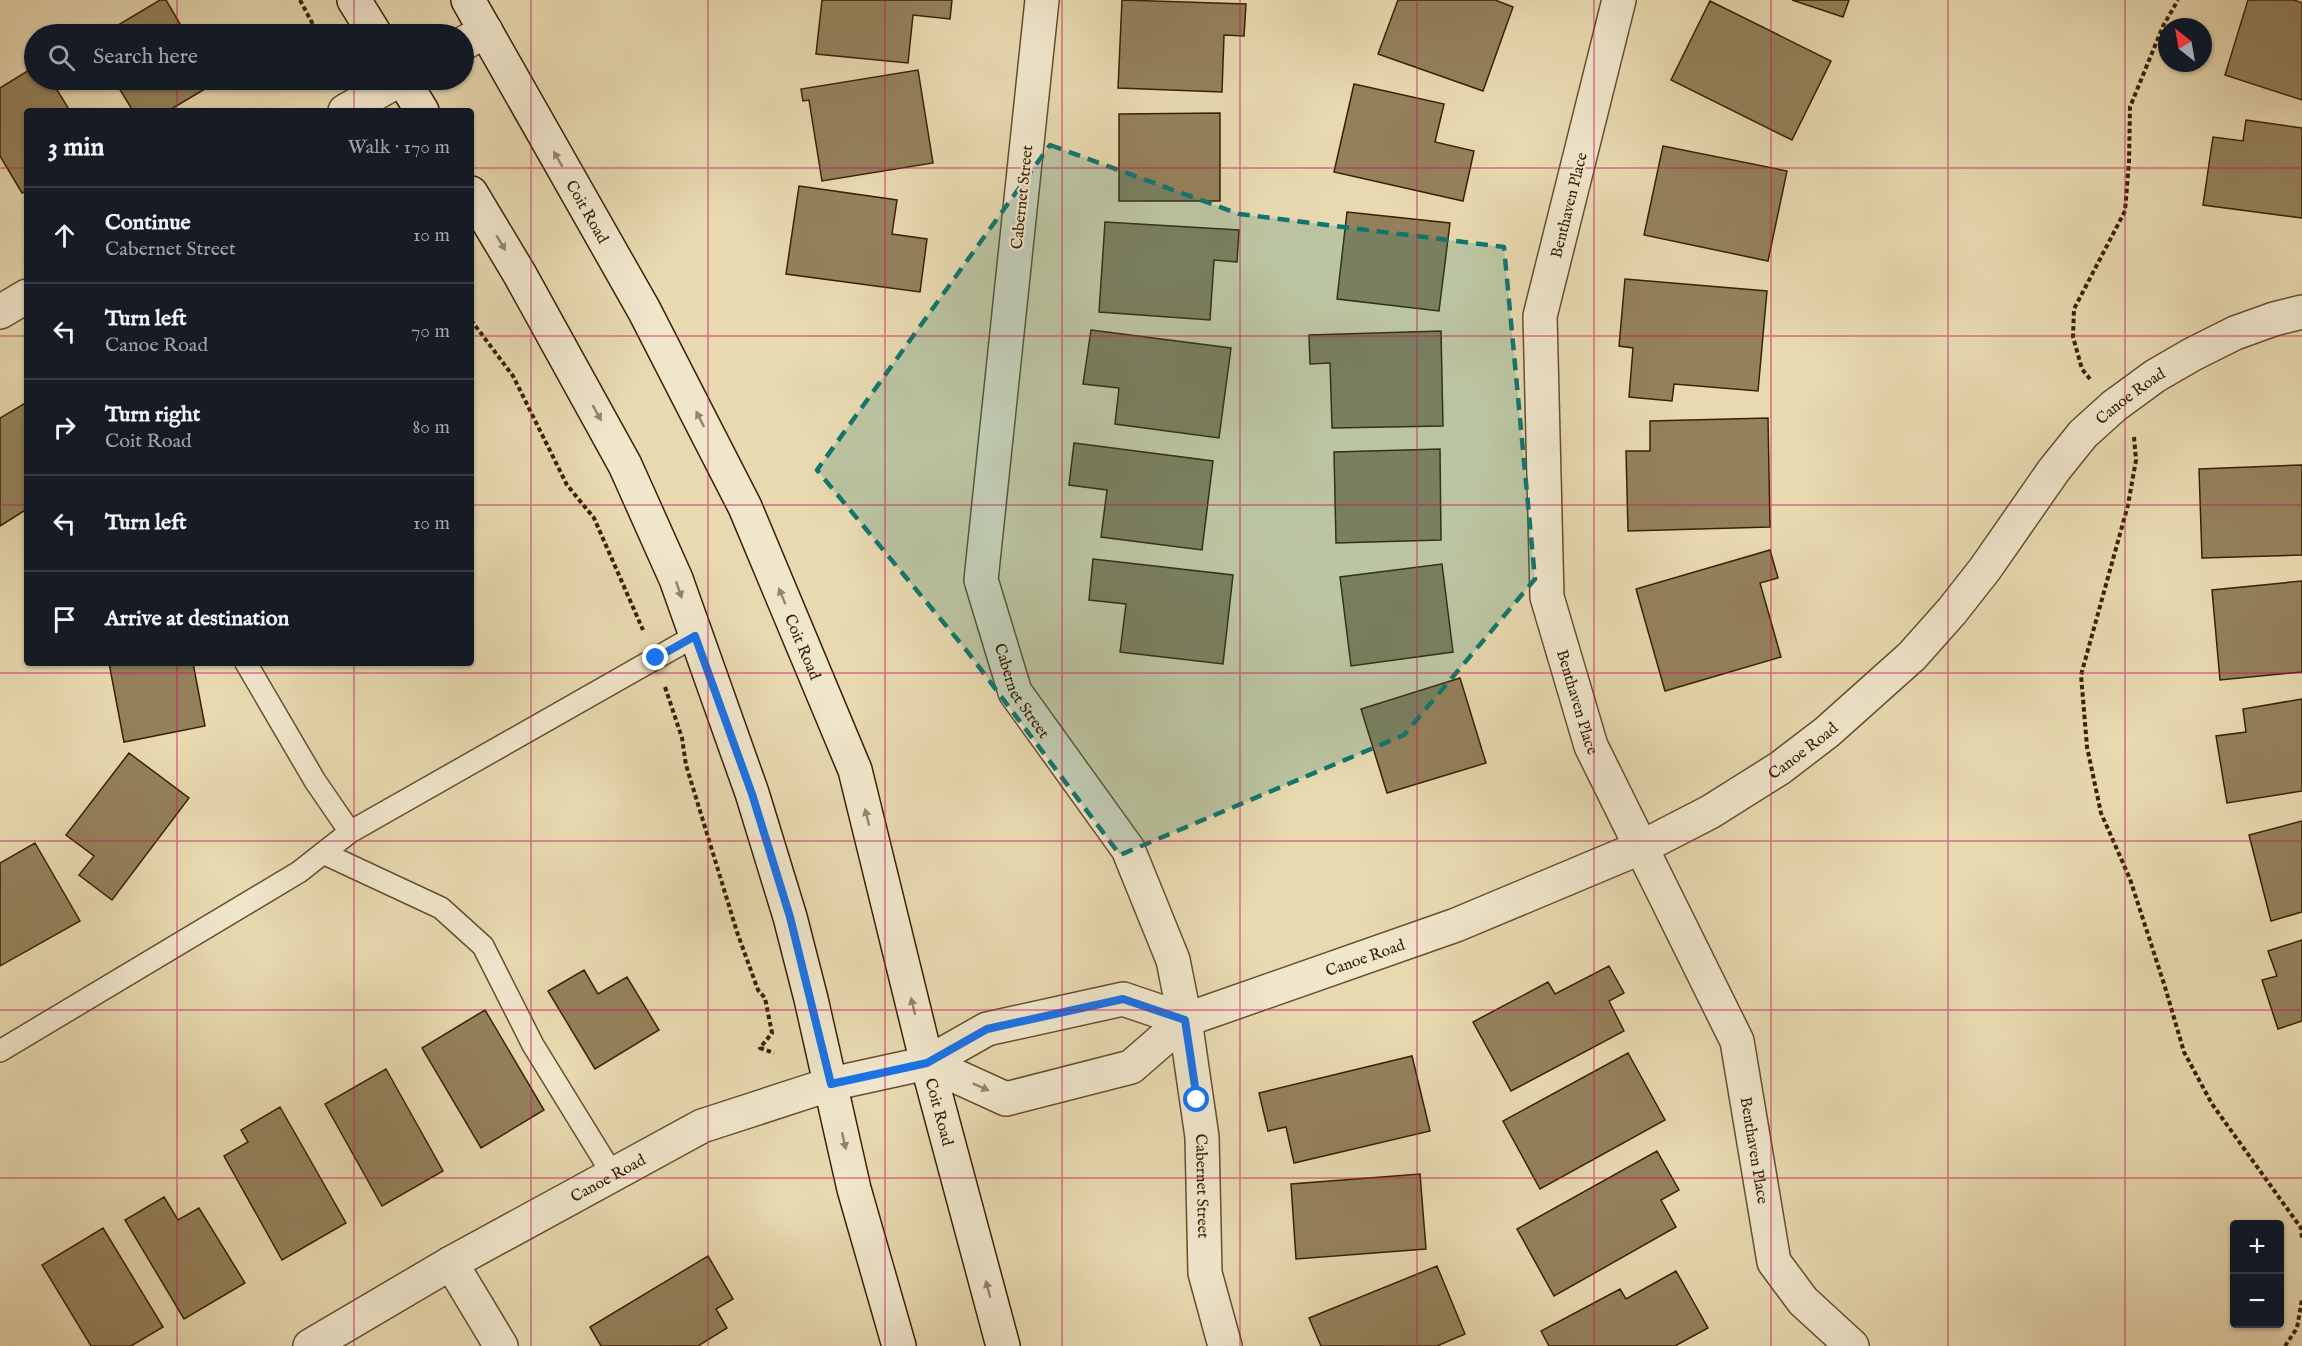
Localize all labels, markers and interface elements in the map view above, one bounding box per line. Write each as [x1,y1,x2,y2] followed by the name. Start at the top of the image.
[2158,18,2212,72] north arrow
[24,24,474,90] search box
[45,41,78,74] icon: search
[93,43,198,71] text: Search here
[48,131,104,164] text: 3 min
[348,135,450,160] text: Walk · 170 m
[1008,144,1038,250] street label: Cabernet Street
[553,151,564,167] one-way arrow
[1547,151,1593,260] street label: Benthaven Place
[560,177,612,248] street label: Coit Road
[105,209,191,237] text: Continue
[48,219,81,252] icon: ahead
[413,223,450,248] text: 10 m
[496,235,507,251] one-way arrow
[105,237,236,262] text: Cabernet Street
[105,305,187,333] text: Turn left
[48,315,81,348] icon: left
[411,319,450,344] text: 70 m
[105,333,208,358] text: Canoe Road
[2092,364,2170,430] street label: Canoe Road
[105,401,200,429] text: Turn right
[591,405,601,422] one-way arrow
[48,411,81,444] icon: right
[695,411,705,428] one-way arrow
[413,415,450,440] text: 80 m
[105,429,192,454] text: Coit Road
[48,507,81,540] icon: left
[105,509,187,537] text: Turn left
[413,511,450,536] text: 10 m
[675,581,685,599] one-way arrow
[777,587,786,605] one-way arrow
[48,603,81,636] icon: arrive
[105,605,289,633] text: Arrive at destination
[779,611,824,684] street label: Coit Road
[989,641,1053,743] street label: Cabernet Street
[642,644,668,670] route end
[1551,647,1602,758] street label: Benthaven Place
[1765,719,1843,785] street label: Canoe Road
[861,808,871,826] one-way arrow
[1323,936,1408,982] street label: Canoe Road
[908,997,918,1015] one-way arrow
[919,1076,957,1149] street label: Coit Road
[972,1082,990,1092] one-way arrow
[1183,1086,1209,1112] route start
[1734,1095,1772,1206] street label: Benthaven Place
[839,1132,849,1150] one-way arrow
[1190,1134,1212,1239] street label: Cabernet Street
[568,1151,650,1208] street label: Canoe Road
[2230,1220,2284,1328] map controls
[2230,1220,2284,1274] button: +
[2230,1274,2284,1328] button: −
[982,1280,992,1299] one-way arrow

